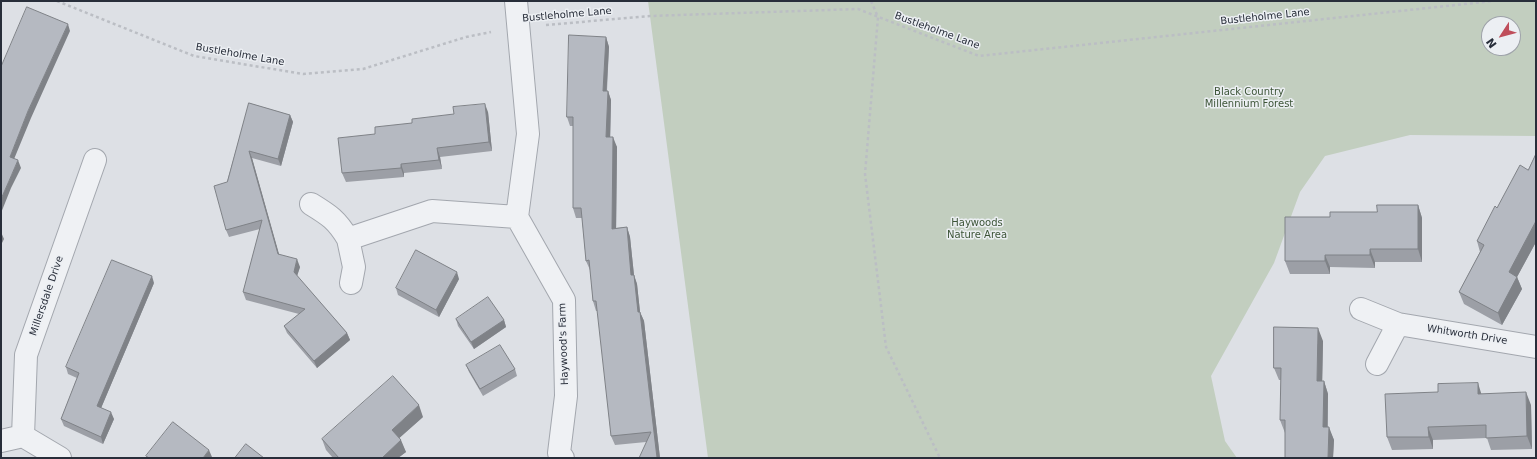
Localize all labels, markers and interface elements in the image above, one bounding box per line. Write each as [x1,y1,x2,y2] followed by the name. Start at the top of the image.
[522,5,612,25] street label: Bustleholme Lane
[1220,6,1310,28] street label: Bustleholme Lane
[893,10,981,52] street label: Bustleholme Lane
[1481,16,1521,56] north arrow
[1484,35,1500,50] text: N
[195,41,285,69] street label: Bustleholme Lane
[1205,86,1293,110] park label: Black Country Millennium Forest
[947,217,1007,240] park label: Haywoods Nature Area
[28,254,66,338] street label: Millersdale Drive
[557,303,571,385] street label: Haywood's Farm
[1426,323,1508,347] street label: Whitworth Drive

